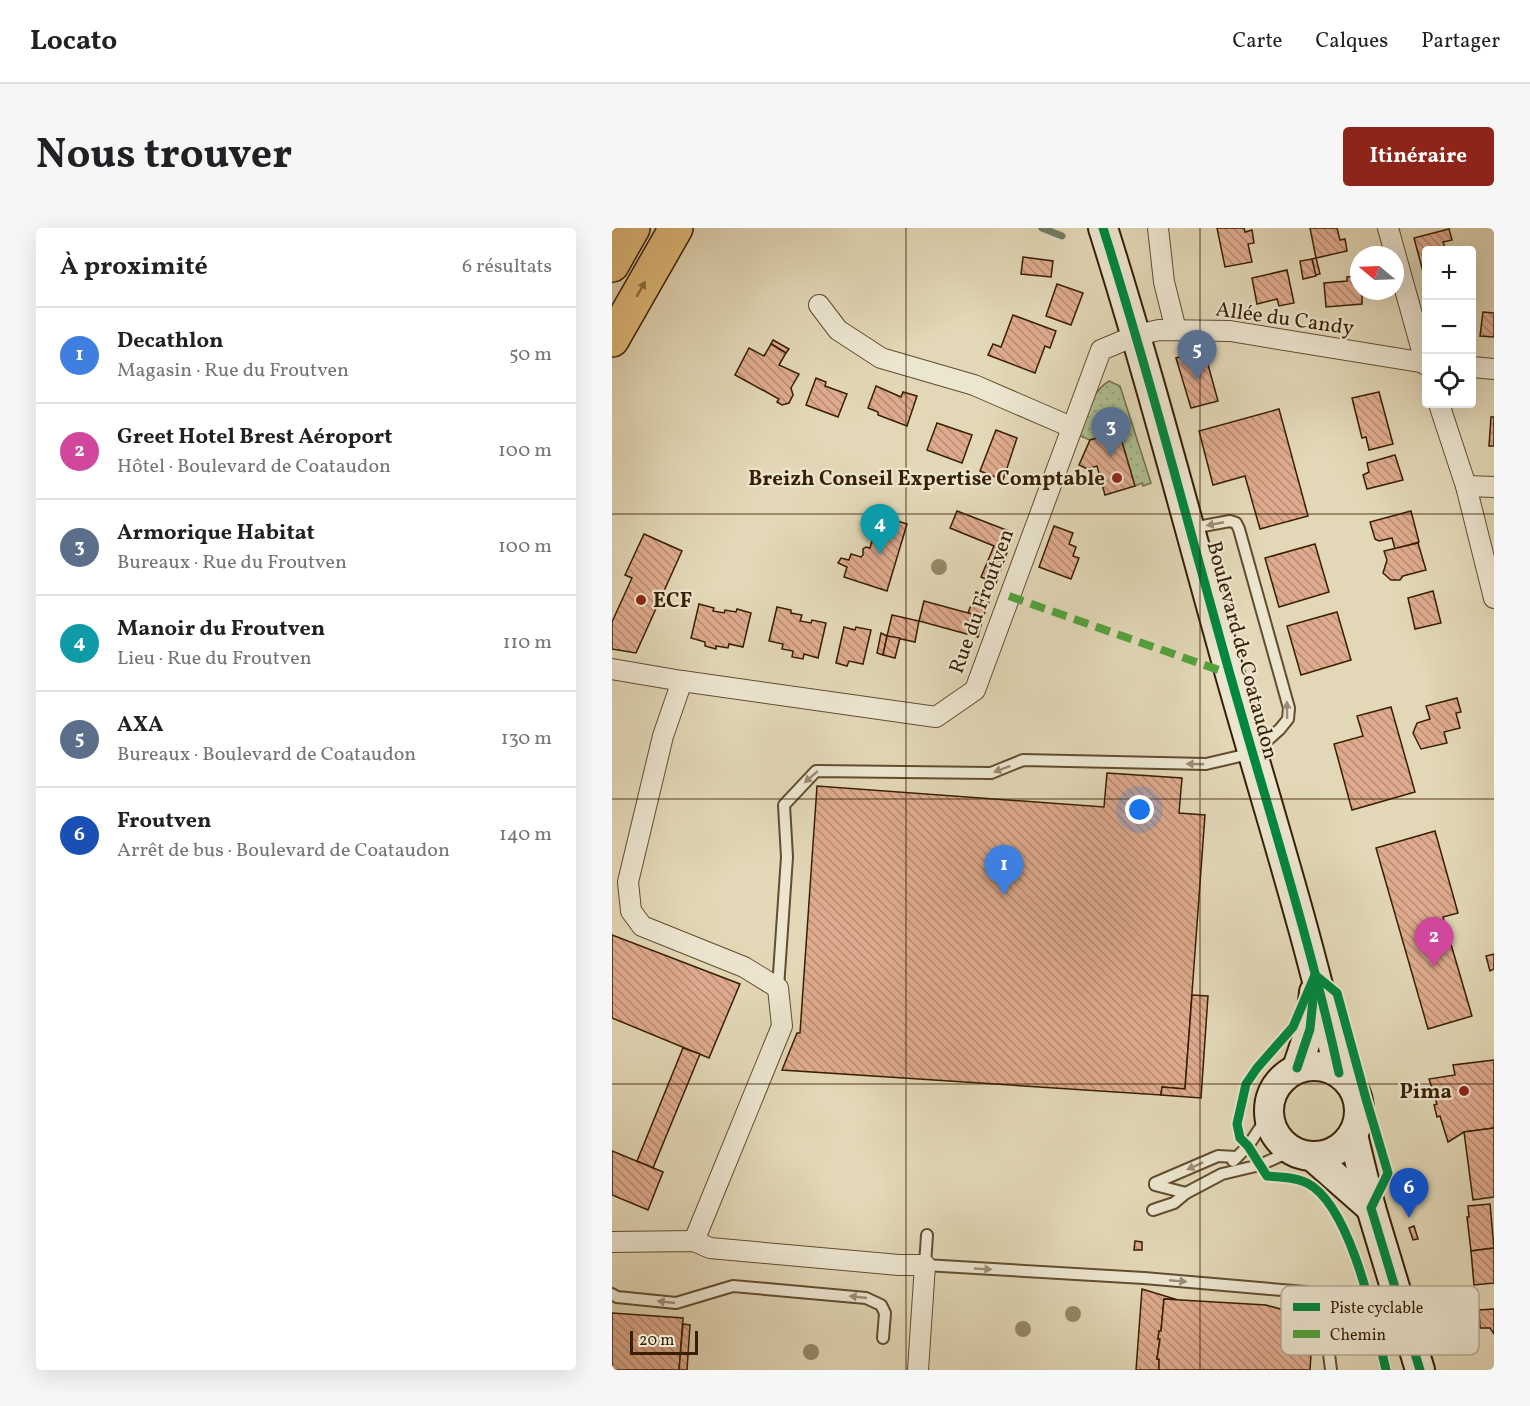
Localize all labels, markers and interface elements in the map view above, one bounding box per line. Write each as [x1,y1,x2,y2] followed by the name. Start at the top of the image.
[30,22,117,61] text: Locato
[1232,27,1283,56] text: Carte
[1316,27,1388,56] text: Calques
[1421,27,1500,56] text: Partager
[36,127,292,186] text: Nous trouver
[1343,127,1494,186] button: Itinéraire
[1350,246,1404,300] north arrow
[1422,246,1476,408] map controls
[1422,246,1476,300] button: +
[60,249,208,285] text: À proximité
[462,253,552,281] text: 6 résultats
[636,280,646,297] one-way arrow
[1214,295,1356,344] street label: Allée du Candy
[1422,300,1476,354] button: −
[117,326,223,357] text: Decathlon
[1178,330,1216,380] pin: 5
[75,341,84,369] text: 1
[509,341,552,369] text: 50 m
[1422,354,1476,408] button: locate
[117,357,349,385] text: Magasin · Rue du Froutven
[1092,408,1130,457] pin: 3
[117,422,393,453] text: Greet Hotel Brest Aéroport
[74,437,85,465] text: 2
[498,437,552,465] text: 100 m
[117,453,391,481] text: Hôtel · Boulevard de Coataudon
[748,465,1105,494] place label: Breizh Conseil Expertise Comptable
[1110,471,1124,485] marker: Breizh Conseil Expertise Comptable
[860,504,900,554] pin: 4
[117,518,315,549] text: Armorique Habitat
[1205,520,1224,529] one-way arrow
[943,525,1022,678] street label: Rue du Froutven
[74,533,85,561] text: 3
[498,533,552,561] text: 100 m
[1198,538,1285,763] street label: Boulevard de Coataudon
[117,549,347,577] text: Bureaux · Rue du Froutven
[653,587,692,616] place label: ECF
[634,593,648,607] marker: ECF
[117,614,325,645] text: Manoir du Froutven
[73,629,86,657] text: 4
[503,629,552,657] text: 110 m
[117,645,312,673] text: Lieu · Rue du Froutven
[1282,700,1292,719] one-way arrow
[117,710,164,741] text: AXA
[75,725,84,753] text: 5
[501,725,552,753] text: 130 m
[117,741,416,769] text: Bureaux · Boulevard de Coataudon
[1186,759,1205,769] one-way arrow
[993,764,1011,774] one-way arrow
[803,770,818,784] one-way arrow
[1125,795,1154,824] your location
[117,806,211,837] text: Froutven
[74,821,85,849] text: 6
[499,821,552,849] text: 140 m
[117,837,450,865] text: Arrêt de bus · Boulevard de Coataudon
[984,846,1024,895] pin: 1
[1414,918,1454,967] pin: 2
[1399,1078,1452,1107] place label: Pima
[1457,1084,1471,1098] marker: Pima
[1186,1162,1204,1172] one-way arrow
[1390,1168,1428,1218] pin: 6
[974,1264,993,1273] one-way arrow
[1169,1276,1188,1286] one-way arrow
[1281,1286,1479,1355] legend
[849,1292,868,1302] one-way arrow
[657,1297,676,1307] one-way arrow
[1330,1298,1423,1320] text: Piste cyclable
[1330,1325,1386,1347] text: Chemin
[630,1328,698,1356] scale bar
[639,1330,674,1352] text: 20 m

